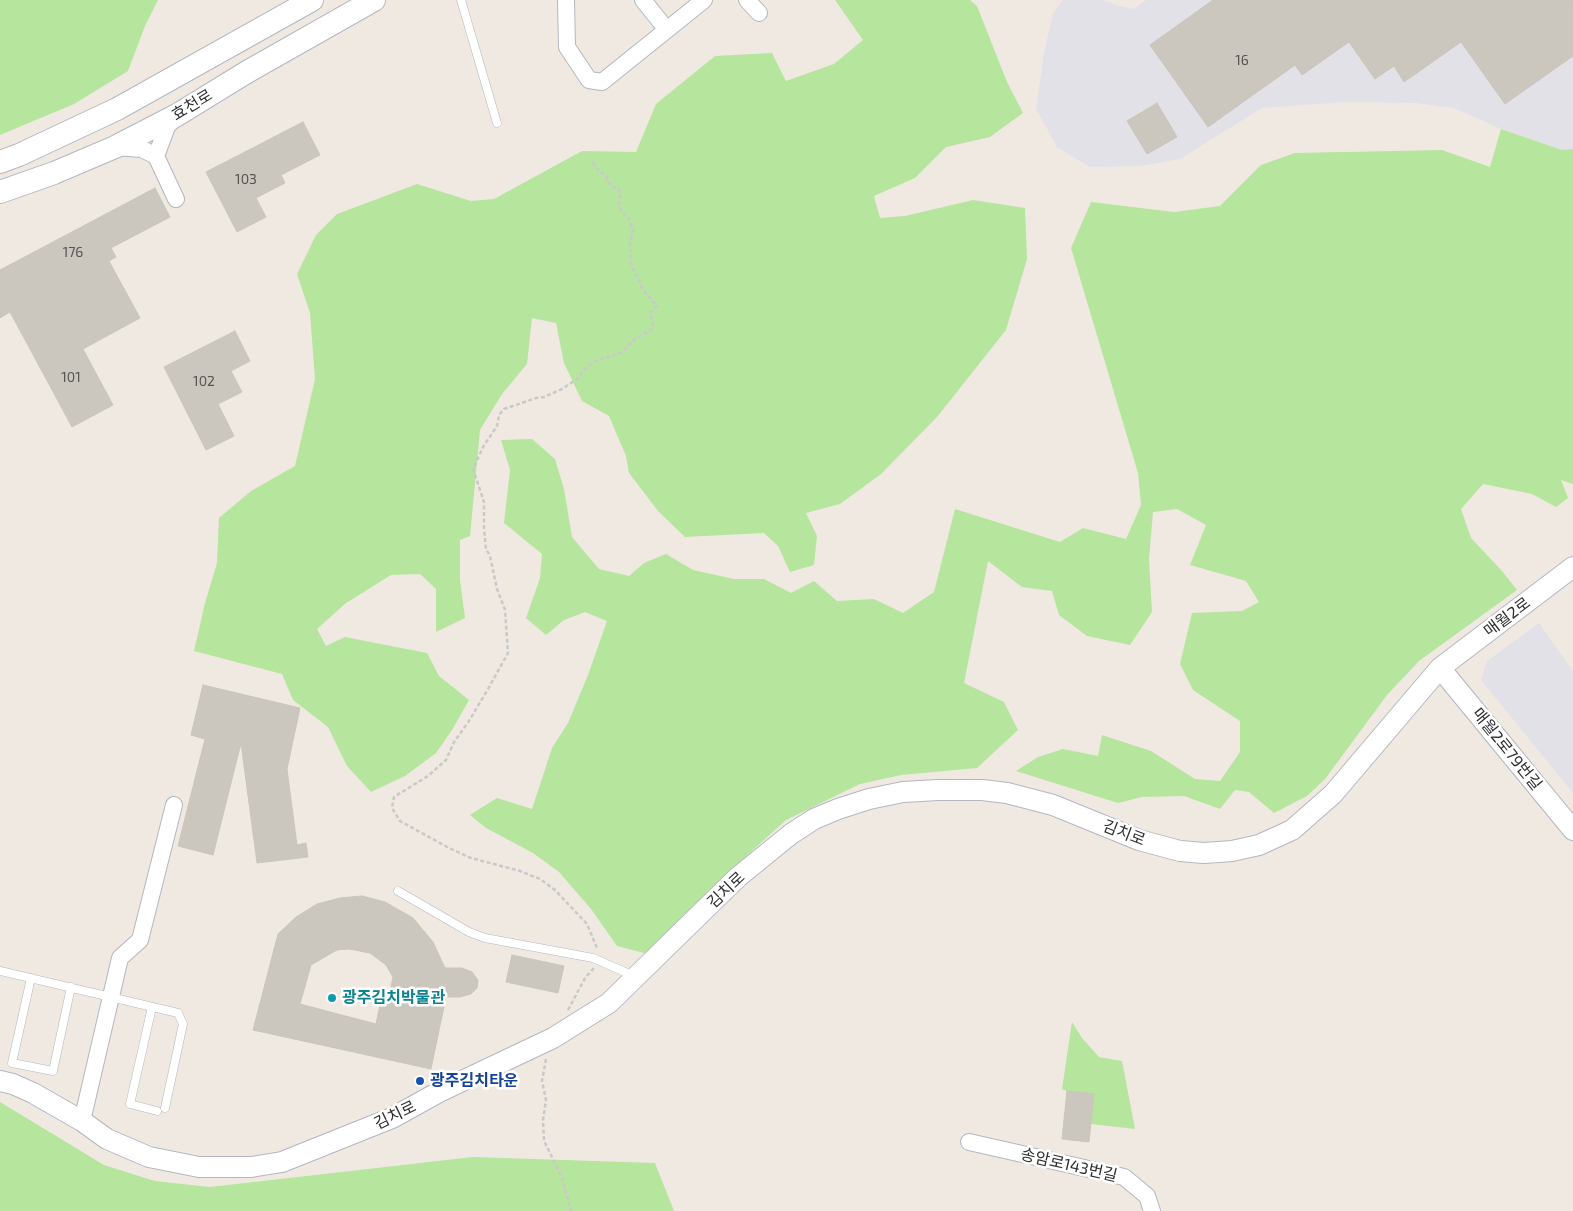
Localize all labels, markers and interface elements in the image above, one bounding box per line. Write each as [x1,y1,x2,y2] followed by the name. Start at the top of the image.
[1235,52,1249,68] house number: 16
[168,85,216,125] street label: 효천로
[235,171,257,187] house number: 103
[63,244,83,260] house number: 176
[61,369,81,385] house number: 101
[193,373,215,389] house number: 102
[1480,593,1534,641] street label: 매월2로
[1468,704,1546,794] street label: 매월2로79번길
[1100,816,1148,850] street label: 김치로
[703,868,749,912] street label: 김치로
[342,988,445,1008] place label: 광주김치박물관
[326,992,338,1004] marker: 광주김치박물관
[430,1071,518,1091] place label: 광주김치타운
[414,1075,426,1087] marker: 광주김치타운
[371,1097,419,1133] street label: 김치로
[1019,1145,1119,1185] street label: 송암로143번길

